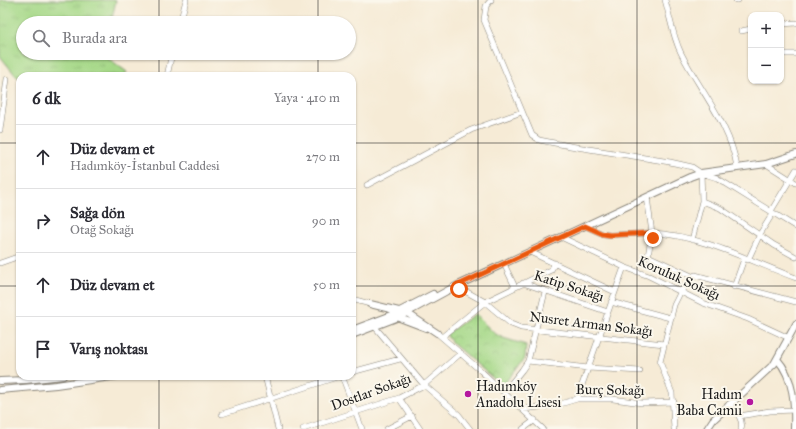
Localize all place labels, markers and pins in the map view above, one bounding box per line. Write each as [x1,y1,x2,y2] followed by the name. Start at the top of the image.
[475,378,561,411] place label: Hadımköy Anadolu Lisesi
[676,386,742,419] place label: Hadım Baba Camii
[463,389,473,399] marker: Hadımköy Anadolu Lisesi
[745,397,755,407] marker: Hadım Baba Camii

